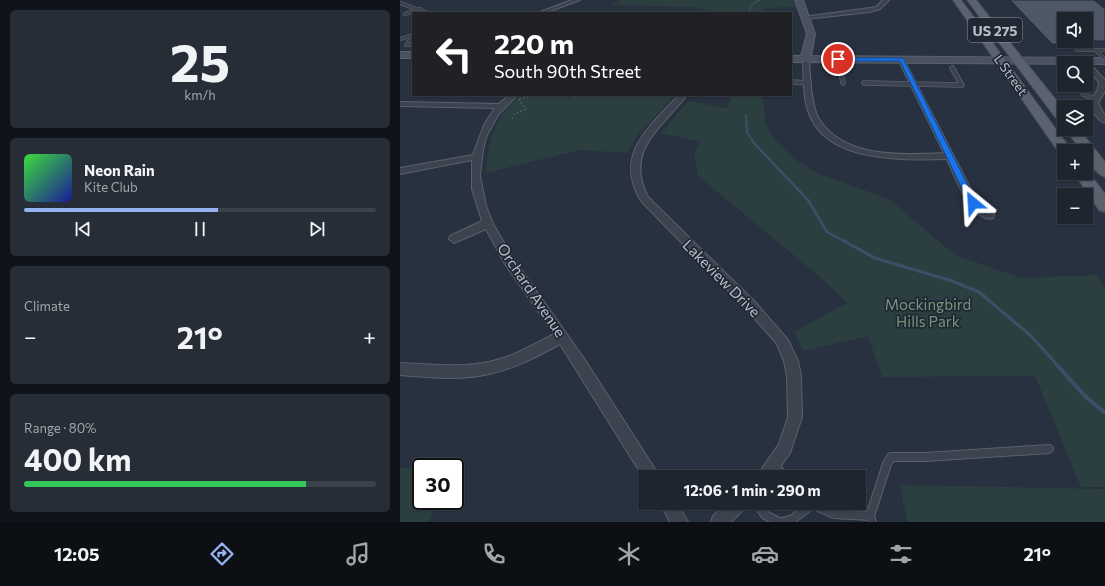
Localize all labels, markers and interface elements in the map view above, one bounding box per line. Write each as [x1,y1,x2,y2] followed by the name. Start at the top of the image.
[1057,12,1093,224] map controls
[1057,12,1093,48] button: sound
[968,18,1022,42] road number: US 275
[494,26,574,60] text: 220 m
[428,28,480,80] icon: left
[170,29,230,93] text: 25
[821,42,855,76] pin
[827,48,849,70] icon: arrive
[991,51,1031,99] street label: L Street
[1057,56,1093,92] button: search
[494,60,641,82] text: South 90th Street
[184,87,216,103] text: km/h
[1057,100,1093,136] button: layers
[1057,144,1093,180] button: +
[84,161,155,179] text: Neon Rain
[84,179,138,195] text: Kite Club
[952,182,994,224] position arrow
[1057,188,1093,224] button: −
[72,218,94,240] icon: previous
[189,218,211,240] icon: pause
[306,218,328,240] icon: next
[679,235,765,321] street label: Lakeview Drive
[494,240,570,340] street label: Orchard Avenue
[885,295,971,330] park label: Mockingbird Hills Park
[24,298,70,314] text: Climate
[177,318,223,355] text: 21°
[24,323,37,350] text: −
[363,323,376,350] text: +
[24,420,97,436] text: Range · 80%
[24,440,131,477] text: 400 km
[412,458,464,510] speed limit sign: 30
[683,481,821,499] text: 12:06 · 1 min · 290 m
[208,540,236,568] icon: directions
[344,540,372,568] icon: music
[480,540,508,568] icon: phone
[615,540,643,568] icon: climate
[751,540,779,568] icon: car
[887,540,915,568] icon: filters
[54,543,100,565] text: 12:05
[1023,543,1051,565] text: 21°

